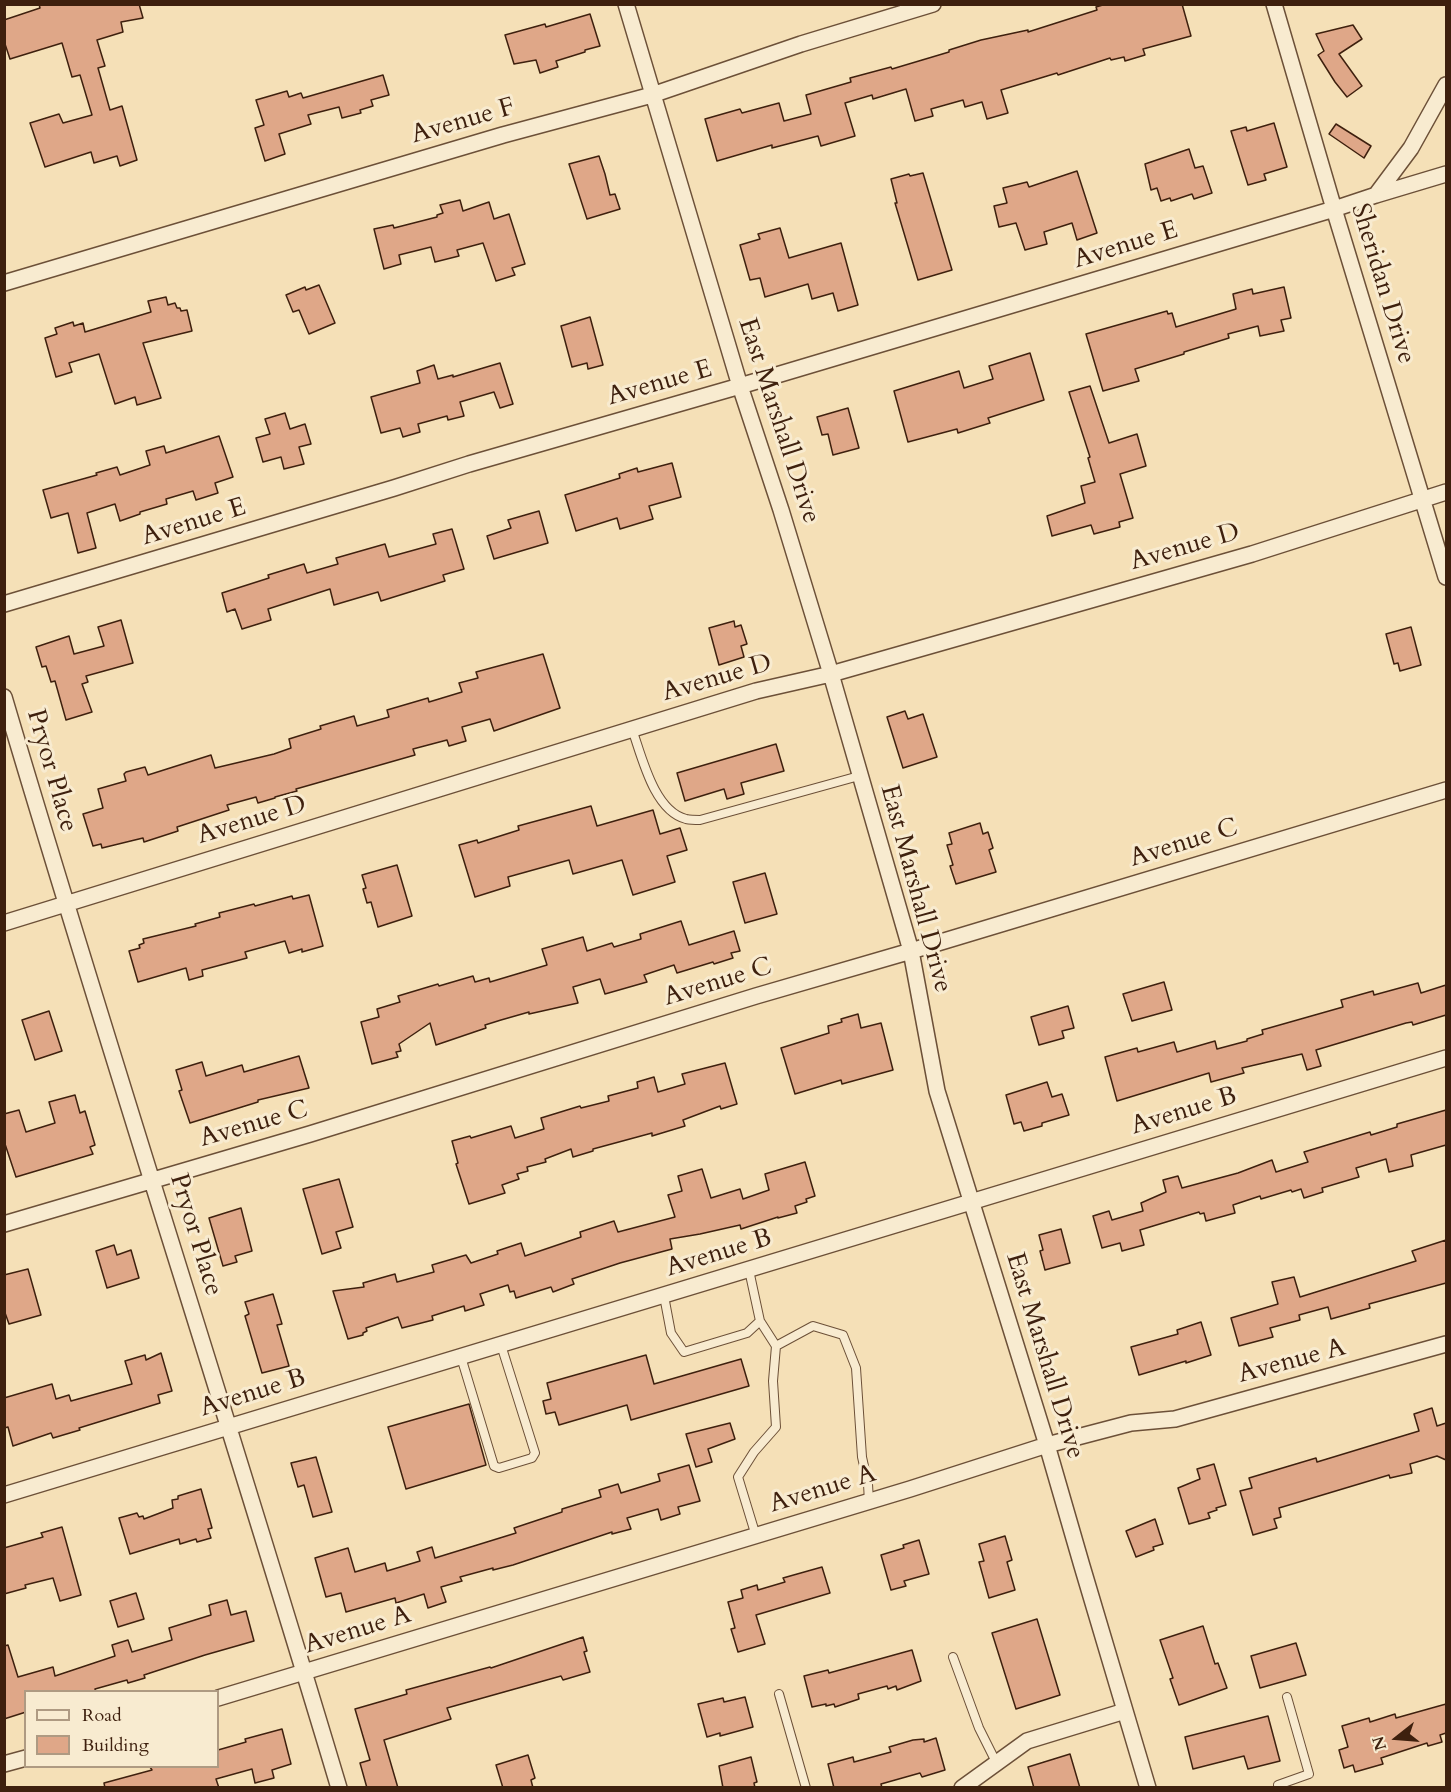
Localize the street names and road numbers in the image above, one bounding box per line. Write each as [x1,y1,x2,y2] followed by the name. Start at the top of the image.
[408,92,518,152] street label: Avenue F
[1343,200,1421,368] street label: Sheridan Drive
[1070,215,1182,277] street label: Avenue E
[730,315,826,527] street label: East Marshall Drive
[604,354,716,414] street label: Avenue E
[138,492,250,554] street label: Avenue E
[1127,518,1243,578] street label: Avenue D
[659,649,775,709] street label: Avenue D
[19,706,83,836] street label: Pryor Place
[872,782,958,996] street label: East Marshall Drive
[194,790,310,852] street label: Avenue D
[1126,813,1242,875] street label: Avenue C
[660,952,776,1014] street label: Avenue C
[1127,1081,1241,1143] street label: Avenue B
[196,1095,312,1155] street label: Avenue C
[162,1170,228,1300] street label: Pryor Place
[662,1223,776,1285] street label: Avenue B
[998,1249,1090,1463] street label: East Marshall Drive
[1235,1333,1349,1391] street label: Avenue A
[196,1363,310,1425] street label: Avenue B
[766,1459,880,1521] street label: Avenue A
[301,1600,415,1662] street label: Avenue A

